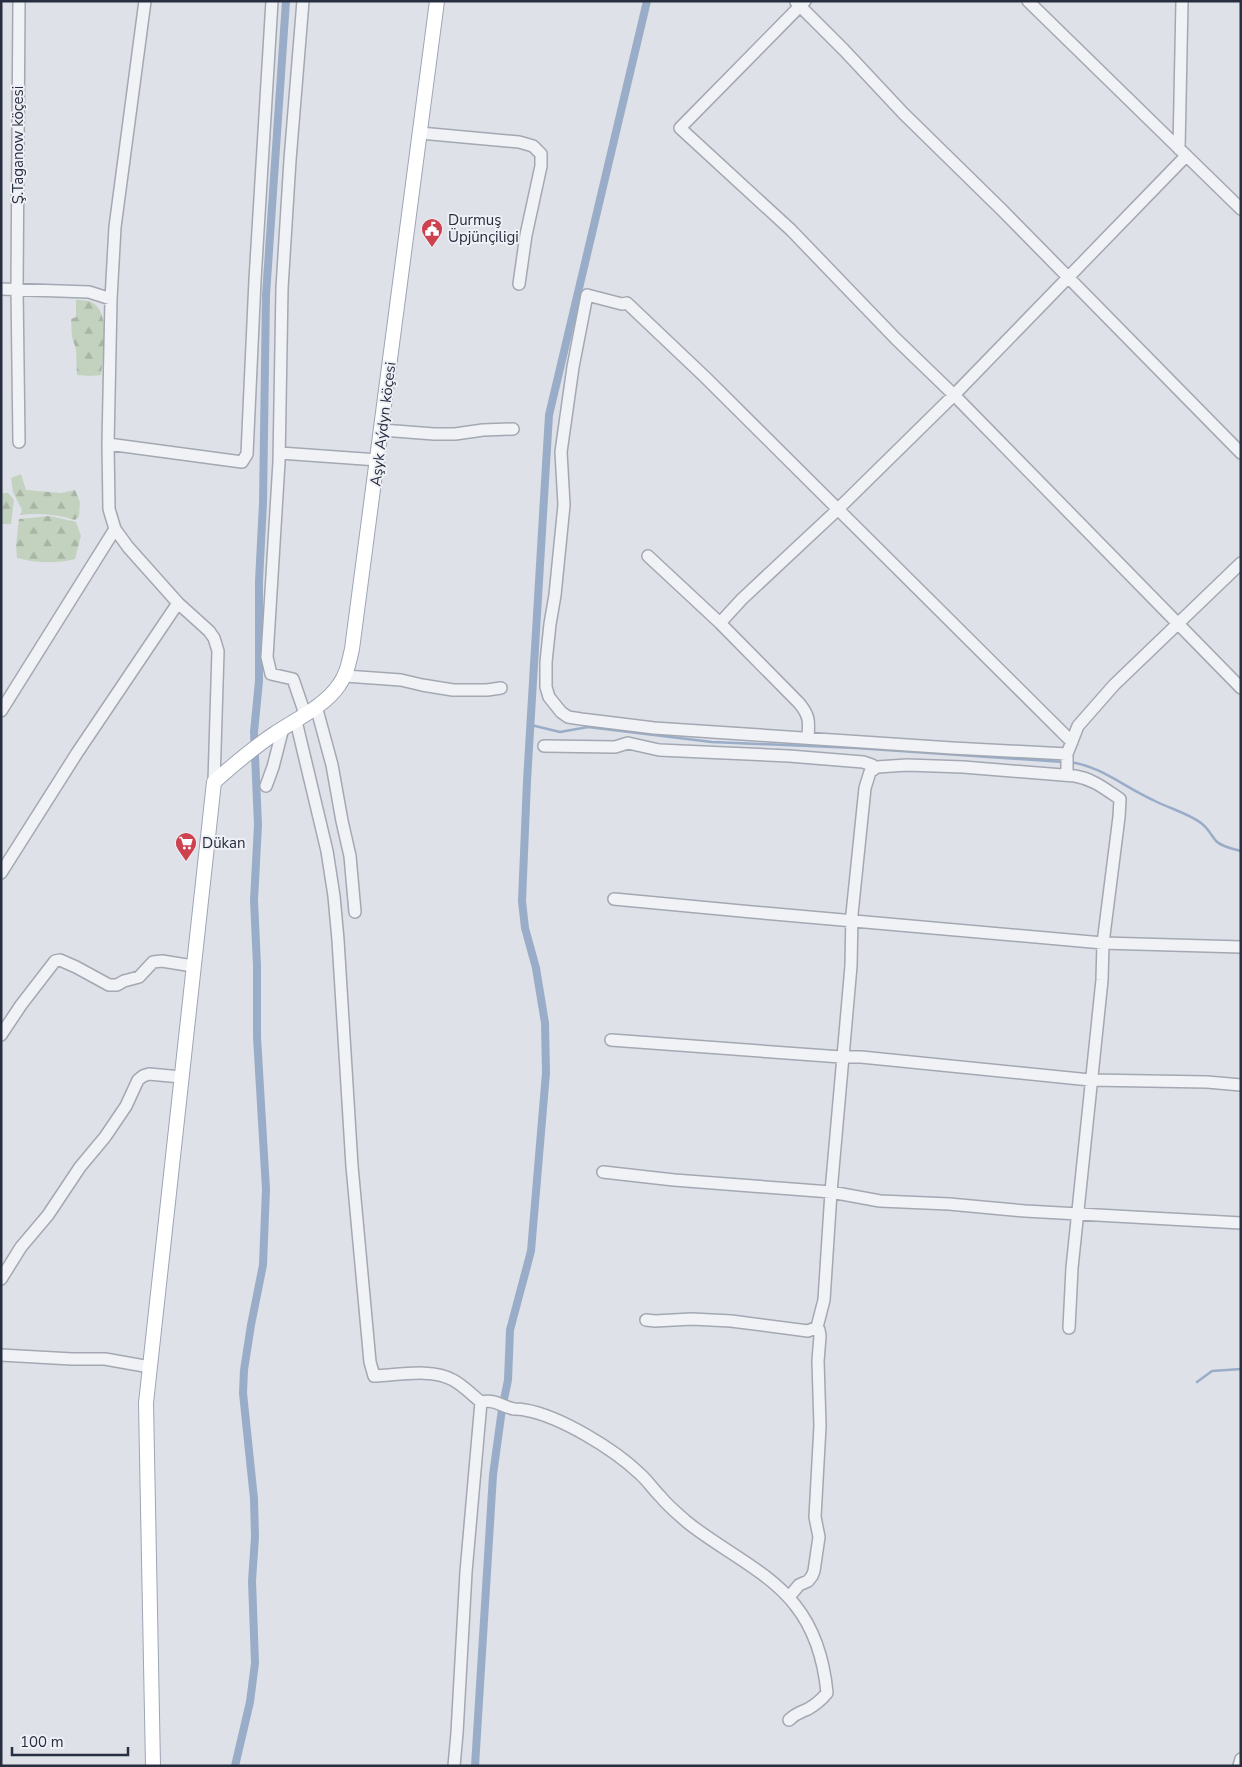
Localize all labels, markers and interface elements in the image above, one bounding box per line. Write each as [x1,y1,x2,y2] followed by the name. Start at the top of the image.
[8,86,28,204] street label: Ş.Taganow köçesi
[448,210,519,247] place label: Durmuş Üpjünçiligi
[420,217,444,248] public building icon: Durmuş Üpjünçiligi
[365,361,401,487] street label: Aşyk Aýdyn köçesi
[174,831,198,862] supermarket icon: Dükan
[202,833,245,853] place label: Dükan
[12,1724,129,1756] scale bar
[20,1732,64,1752] text: 100 m

